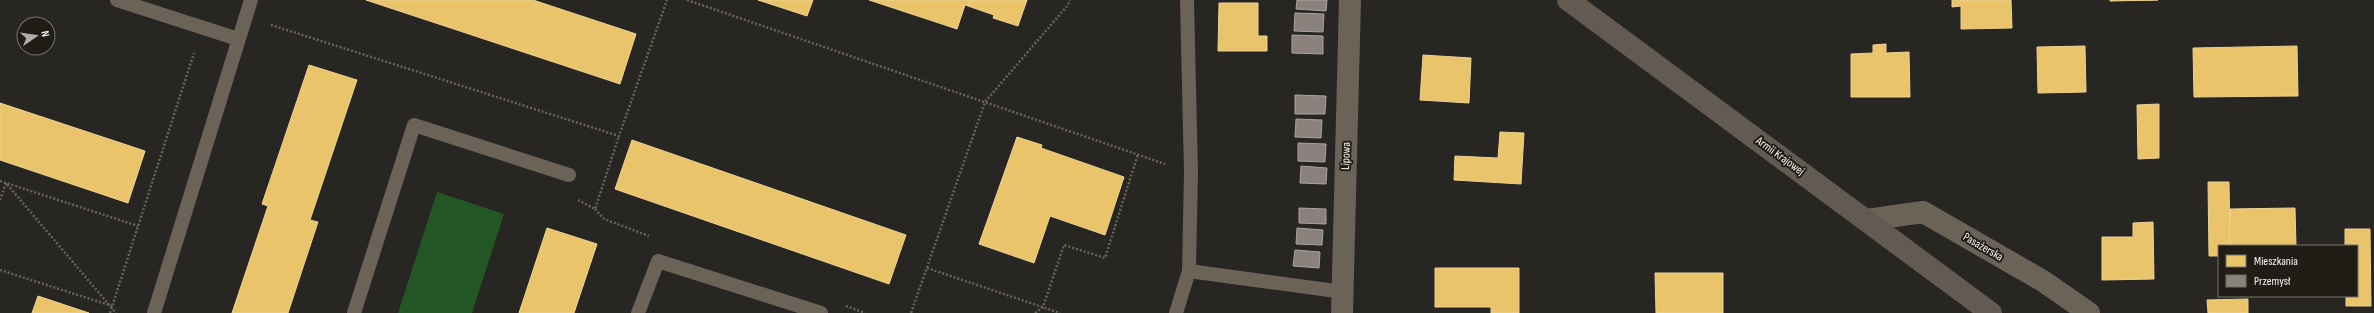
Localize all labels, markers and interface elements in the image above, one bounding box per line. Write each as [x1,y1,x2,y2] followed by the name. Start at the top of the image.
[16,16,56,56] north arrow
[38,30,52,38] text: N
[1752,133,1807,179] street label: Armii Krajowej
[1338,141,1354,170] street label: Lipowa
[1960,229,2006,265] street label: Pasażerska
[2218,245,2358,297] legend
[2254,254,2298,269] text: Mieszkania
[2254,274,2291,289] text: Przemysł

